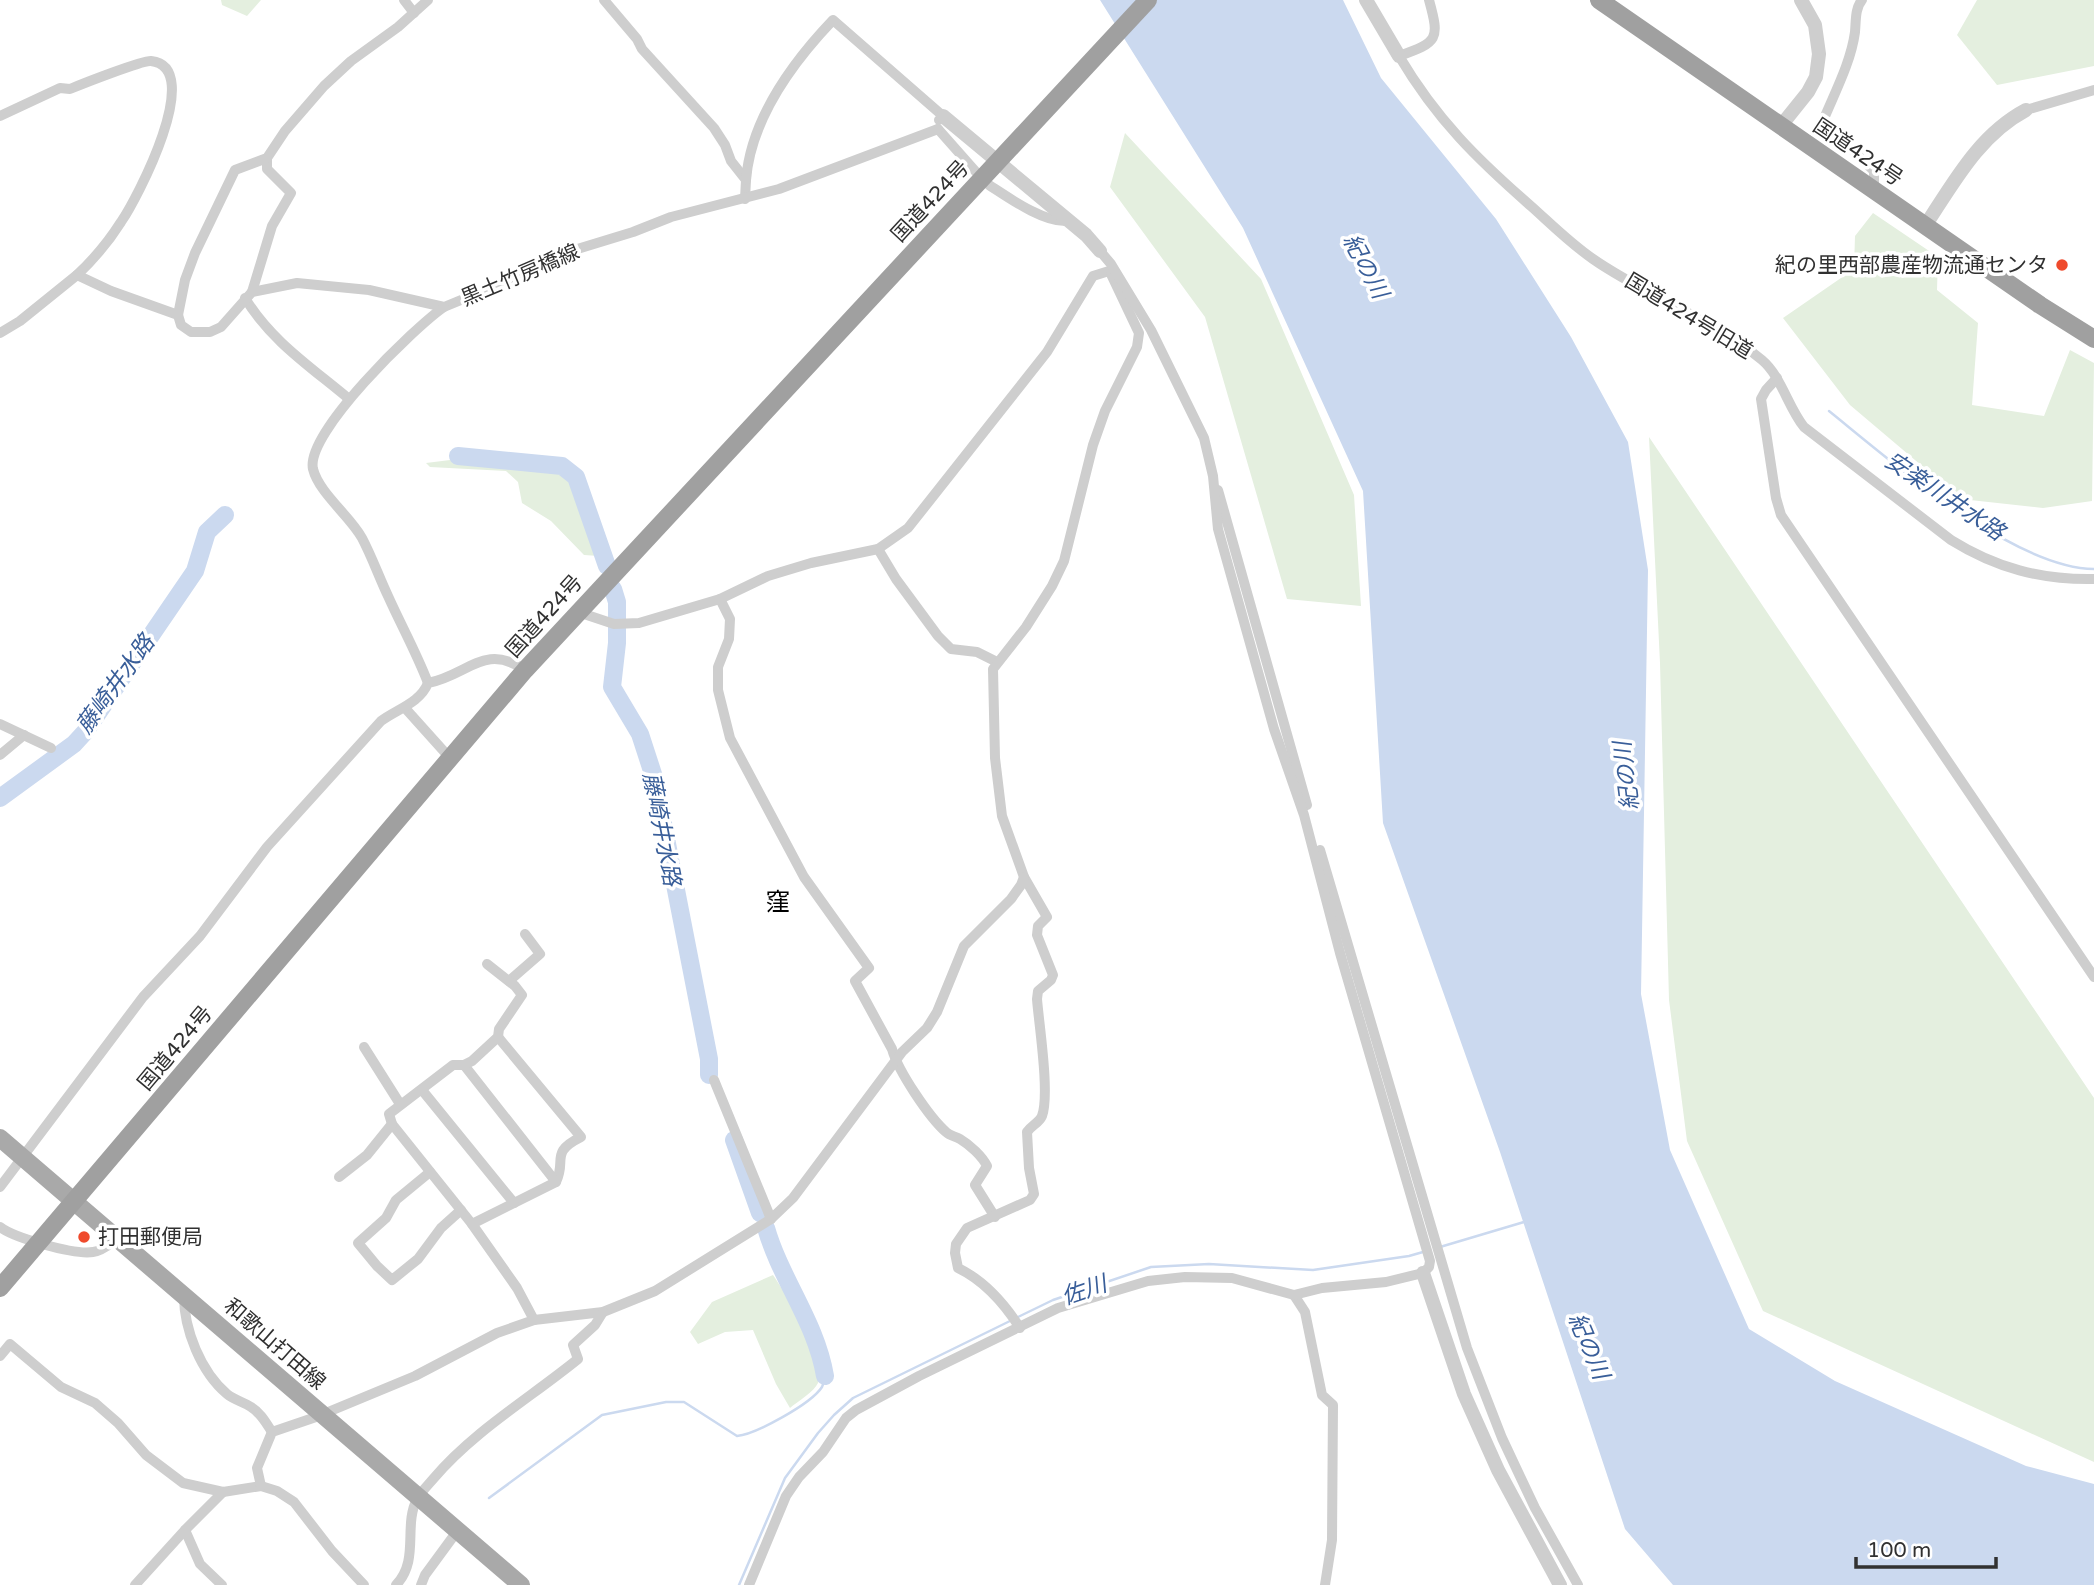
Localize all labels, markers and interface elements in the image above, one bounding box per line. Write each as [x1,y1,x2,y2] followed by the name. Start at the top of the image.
[1808,113,1907,191] street label: 国道424号
[886,155,974,247] street label: 国道424号
[1337,229,1395,306] water label: 紀の川
[457,239,583,312] street label: 黒土竹房橋線
[1775,253,2048,278] place label: 紀の里西部農産物流通センタ
[2054,257,2070,273] marker: 紀の里西部農産物流通センタ
[1620,268,1757,364] street label: 国道424号旧道
[1879,447,2011,548] water label: 安楽川井水路
[501,570,588,663] street label: 国道424号
[71,628,162,739] water label: 藤崎井水路
[1609,737,1645,812] water label: 紀の川
[636,770,686,890] water label: 藤崎井水路
[766,888,790,917] district label: 窪
[133,1001,218,1096] street label: 国道424号
[98,1225,203,1250] place label: 打田郵便局
[76,1229,92,1245] marker: 打田郵便局
[1058,1269,1113,1312] water label: 佐川
[219,1294,330,1395] street label: 和歌山打田線
[1562,1309,1616,1386] water label: 紀の川
[1856,1526,1996,1570] scale bar
[1867,1538,1931,1563] text: 100 m

